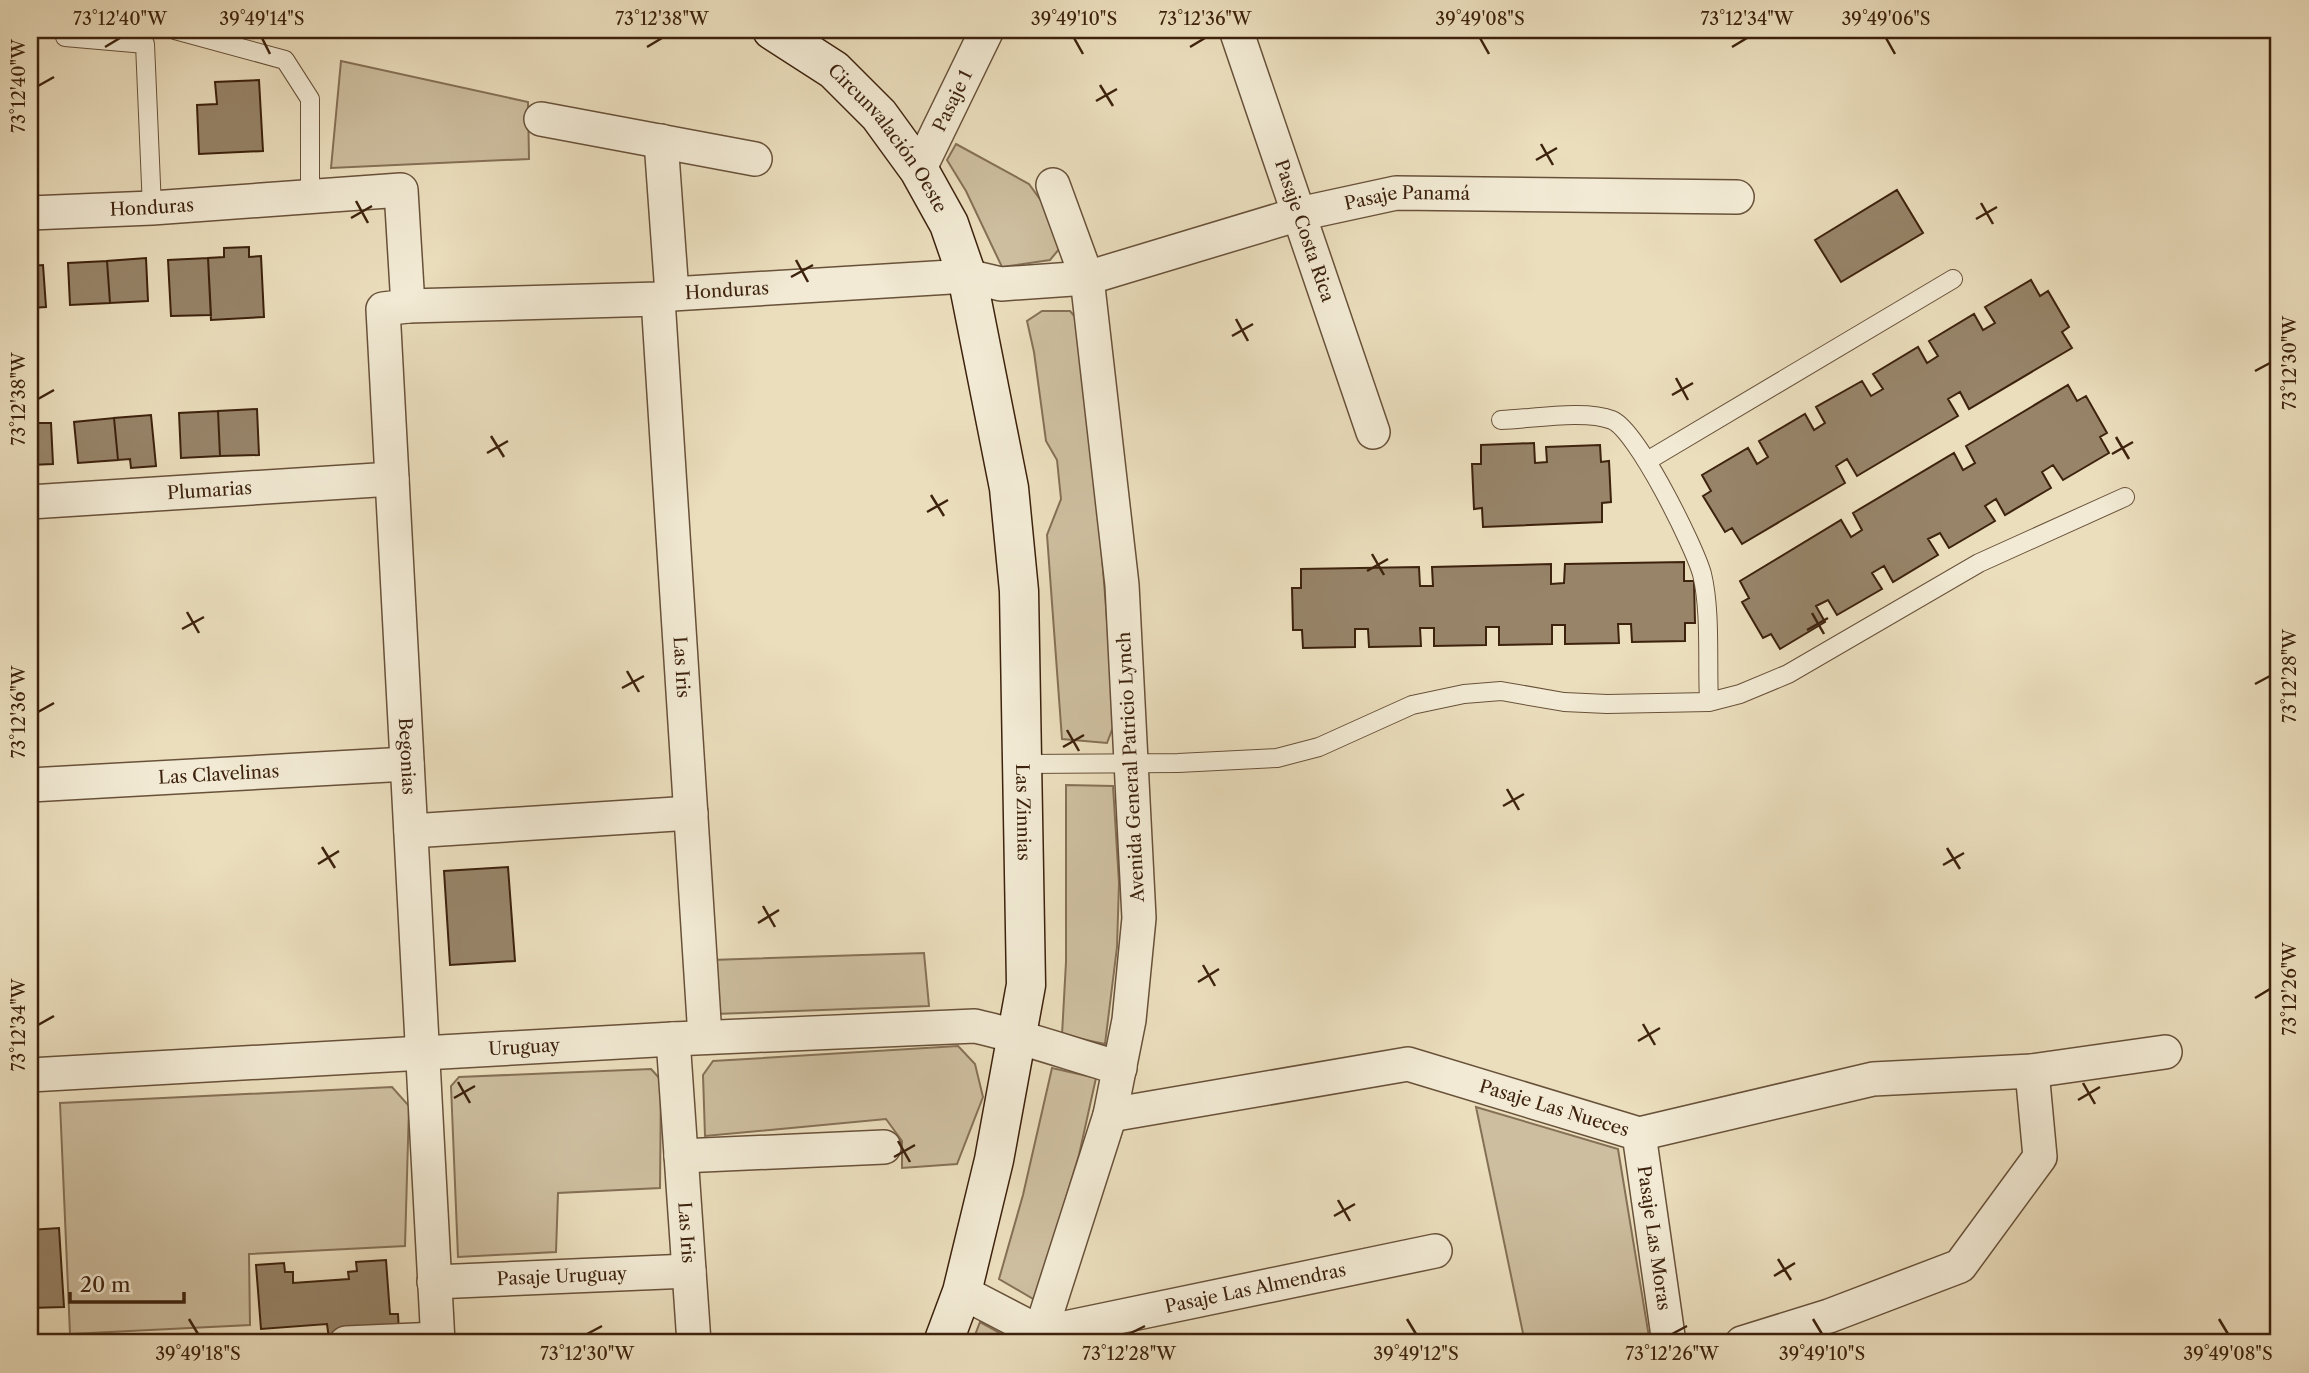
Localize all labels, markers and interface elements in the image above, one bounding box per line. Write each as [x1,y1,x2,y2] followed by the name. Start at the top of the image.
[73,8,168,30] text: 73°12'40"W
[219,8,305,30] text: 39°49'14"S
[615,8,710,30] text: 73°12'38"W
[1031,8,1117,30] text: 39°49'10"S
[1158,8,1253,30] text: 73°12'36"W
[1435,8,1525,30] text: 39°49'08"S
[1700,8,1795,30] text: 73°12'34"W
[1841,8,1931,30] text: 39°49'06"S
[8,38,30,133] text: 73°12'40"W
[823,59,951,217] street label: Circunvalación Oeste
[928,66,977,135] street label: Pasaje 1
[1270,156,1339,305] street label: Pasaje Costa Rica
[1342,182,1471,215] street label: Pasaje Panamá
[109,194,195,221] street label: Honduras
[684,277,770,304] street label: Honduras
[2279,315,2301,410] text: 73°12'30"W
[8,351,30,446] text: 73°12'38"W
[167,477,253,504] street label: Plumarias
[2279,628,2301,723] text: 73°12'28"W
[1113,631,1149,904] street label: Avenida General Patricio Lynch
[669,636,694,699] street label: Las Iris
[8,664,30,759] text: 73°12'36"W
[394,717,420,795] street label: Begonias
[158,760,280,789] street label: Las Clavelinas
[1011,763,1035,861] street label: Las Zinnias
[2279,941,2301,1036] text: 73°12'26"W
[8,977,30,1072] text: 73°12'34"W
[488,1034,562,1060] street label: Uruguay
[1476,1075,1632,1141] street label: Pasaje Las Nueces
[1633,1164,1675,1312] street label: Pasaje Las Moras
[673,1201,699,1264] street label: Las Iris
[1163,1259,1348,1318] street label: Pasaje Las Almendras
[70,1261,184,1305] scale bar
[496,1263,628,1290] street label: Pasaje Uruguay
[80,1272,131,1297] text: 20 m
[155,1343,241,1365] text: 39°49'18"S
[540,1343,635,1365] text: 73°12'30"W
[1082,1343,1177,1365] text: 73°12'28"W
[1373,1343,1459,1365] text: 39°49'12"S
[1625,1343,1720,1365] text: 73°12'26"W
[1779,1343,1865,1365] text: 39°49'10"S
[2183,1343,2273,1365] text: 39°49'08"S

